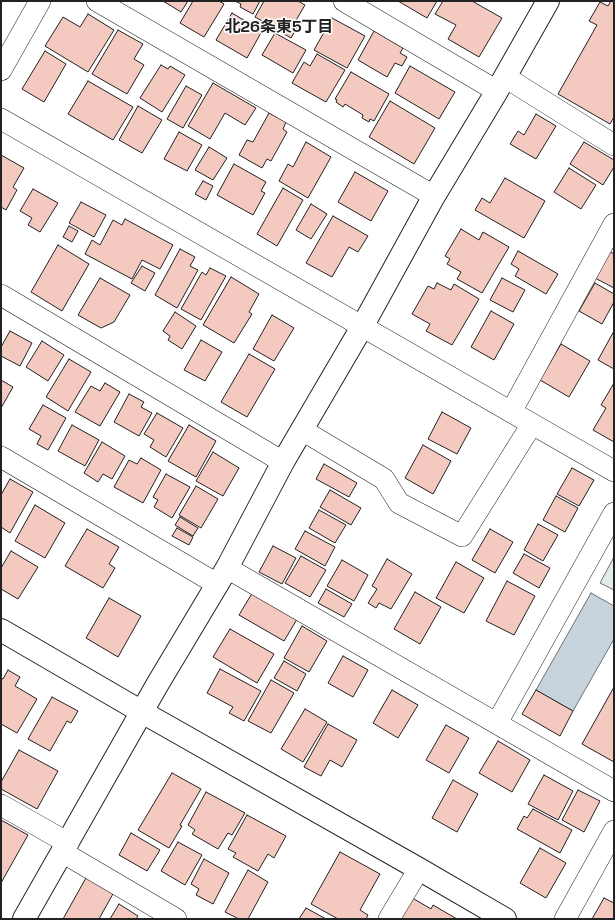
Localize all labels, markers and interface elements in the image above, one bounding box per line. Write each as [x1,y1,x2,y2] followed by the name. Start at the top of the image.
[225,18,333,38] district label: 北26条東5丁目

